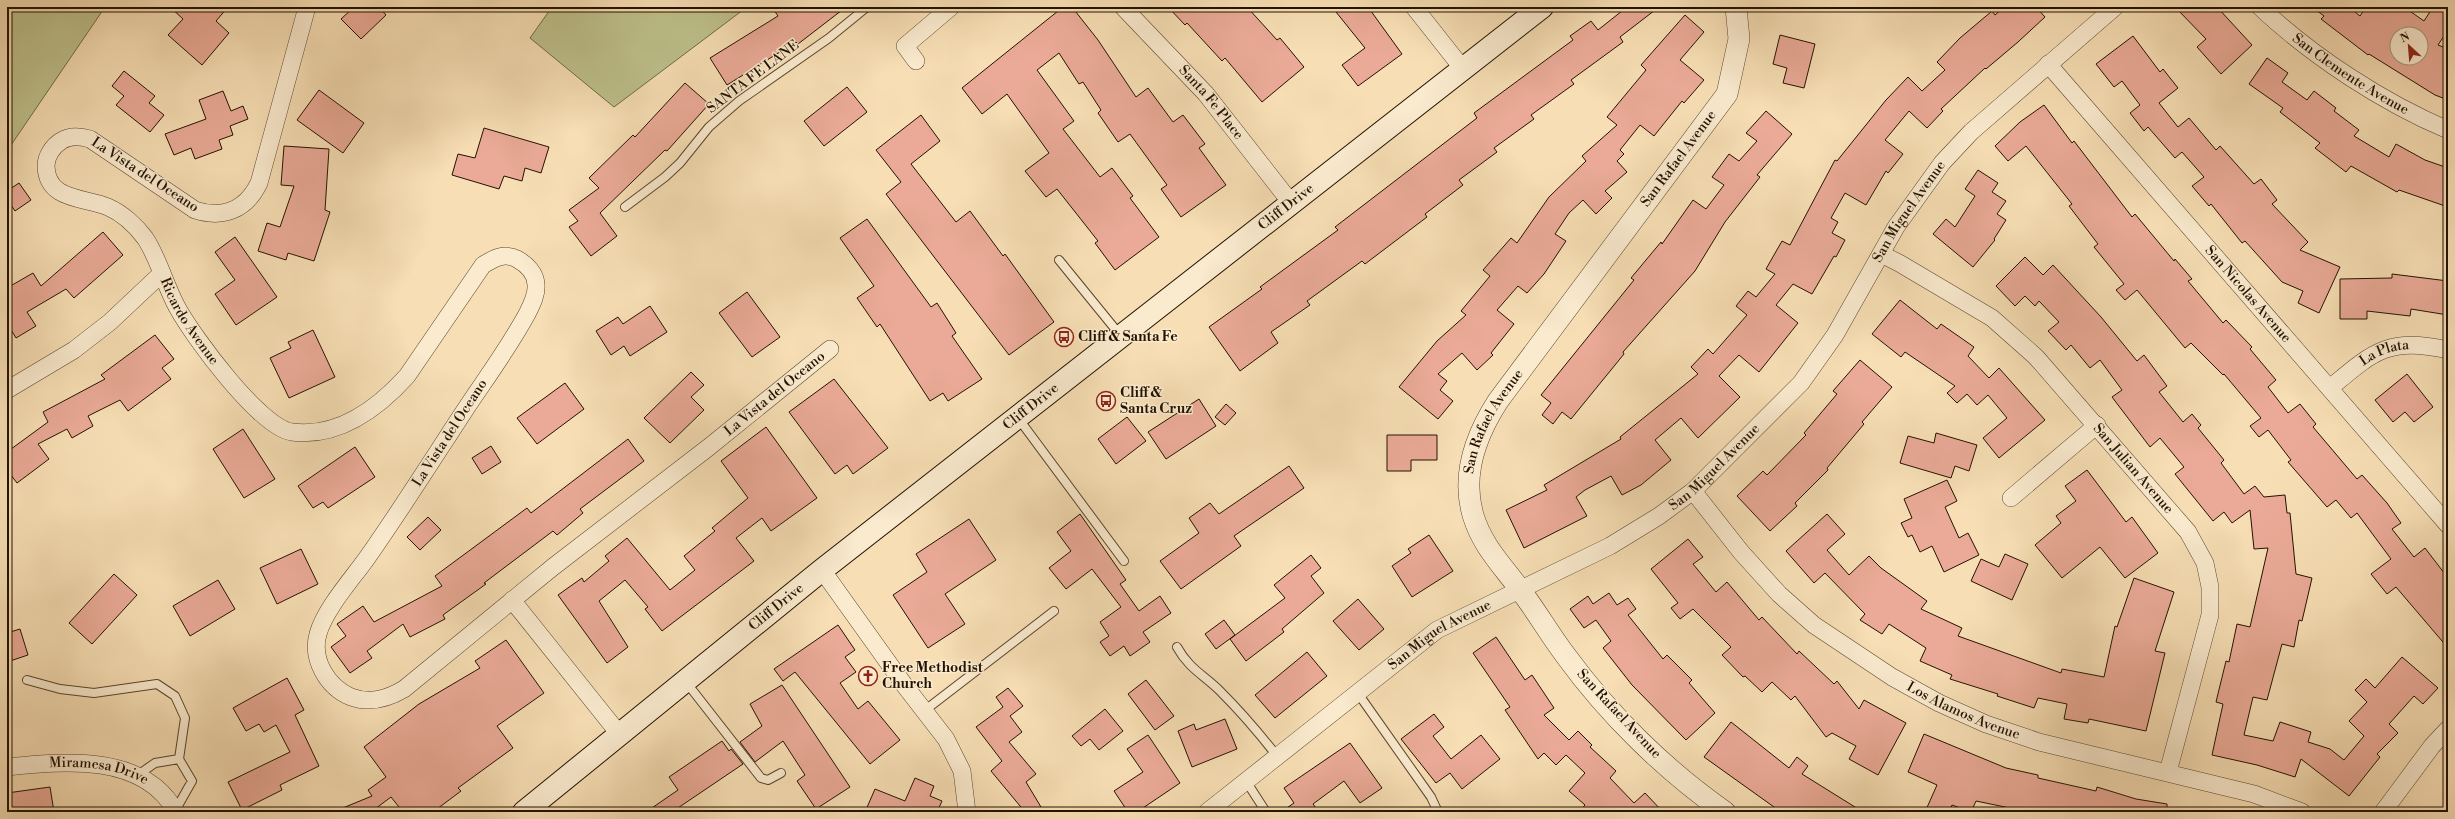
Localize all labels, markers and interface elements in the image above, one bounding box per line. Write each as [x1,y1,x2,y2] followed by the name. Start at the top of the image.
[2389,26,2429,66] north arrow
[2288,29,2412,119] street label: San Clemente Avenue
[2398,30,2412,46] text: N
[703,36,803,118] street label: SANTA FE LANE
[1175,62,1247,143] street label: Santa Fe Place
[1637,107,1721,211] street label: San Rafael Avenue
[88,133,202,217] street label: La Vista del Oceano
[1869,157,1950,266] street label: San Miguel Avenue
[1255,180,1318,235] street label: Cliff Drive
[2201,242,2295,347] street label: San Nicolas Avenue
[156,275,223,369] street label: Ricardo Avenue
[1053,326,1075,348] bus stop icon: Cliff & Santa Fe
[1078,328,1178,346] place label: Cliff & Santa Fe
[2356,336,2410,370] street label: La Plata
[721,347,829,440] street label: La Vista del Oceano
[1460,366,1527,475] street label: San Rafael Avenue
[408,376,492,490] street label: La Vista del Oceano
[999,379,1062,434] street label: Cliff Drive
[1120,384,1192,418] place label: Cliff & Santa Cruz
[1095,390,1117,412] bus stop icon: Cliff & Santa Cruz
[1665,420,1764,515] street label: San Miguel Avenue
[2089,420,2177,518] street label: San Julian Avenue
[745,579,808,635] street label: Cliff Drive
[1385,596,1494,674] street label: San Miguel Avenue
[882,659,984,693] place label: Free Methodist Church
[857,665,879,687] church icon: Free Methodist Church
[1573,666,1665,762] street label: San Rafael Avenue
[1903,678,2022,744] street label: Los Alamos Avenue
[49,754,152,789] street label: Miramesa Drive

